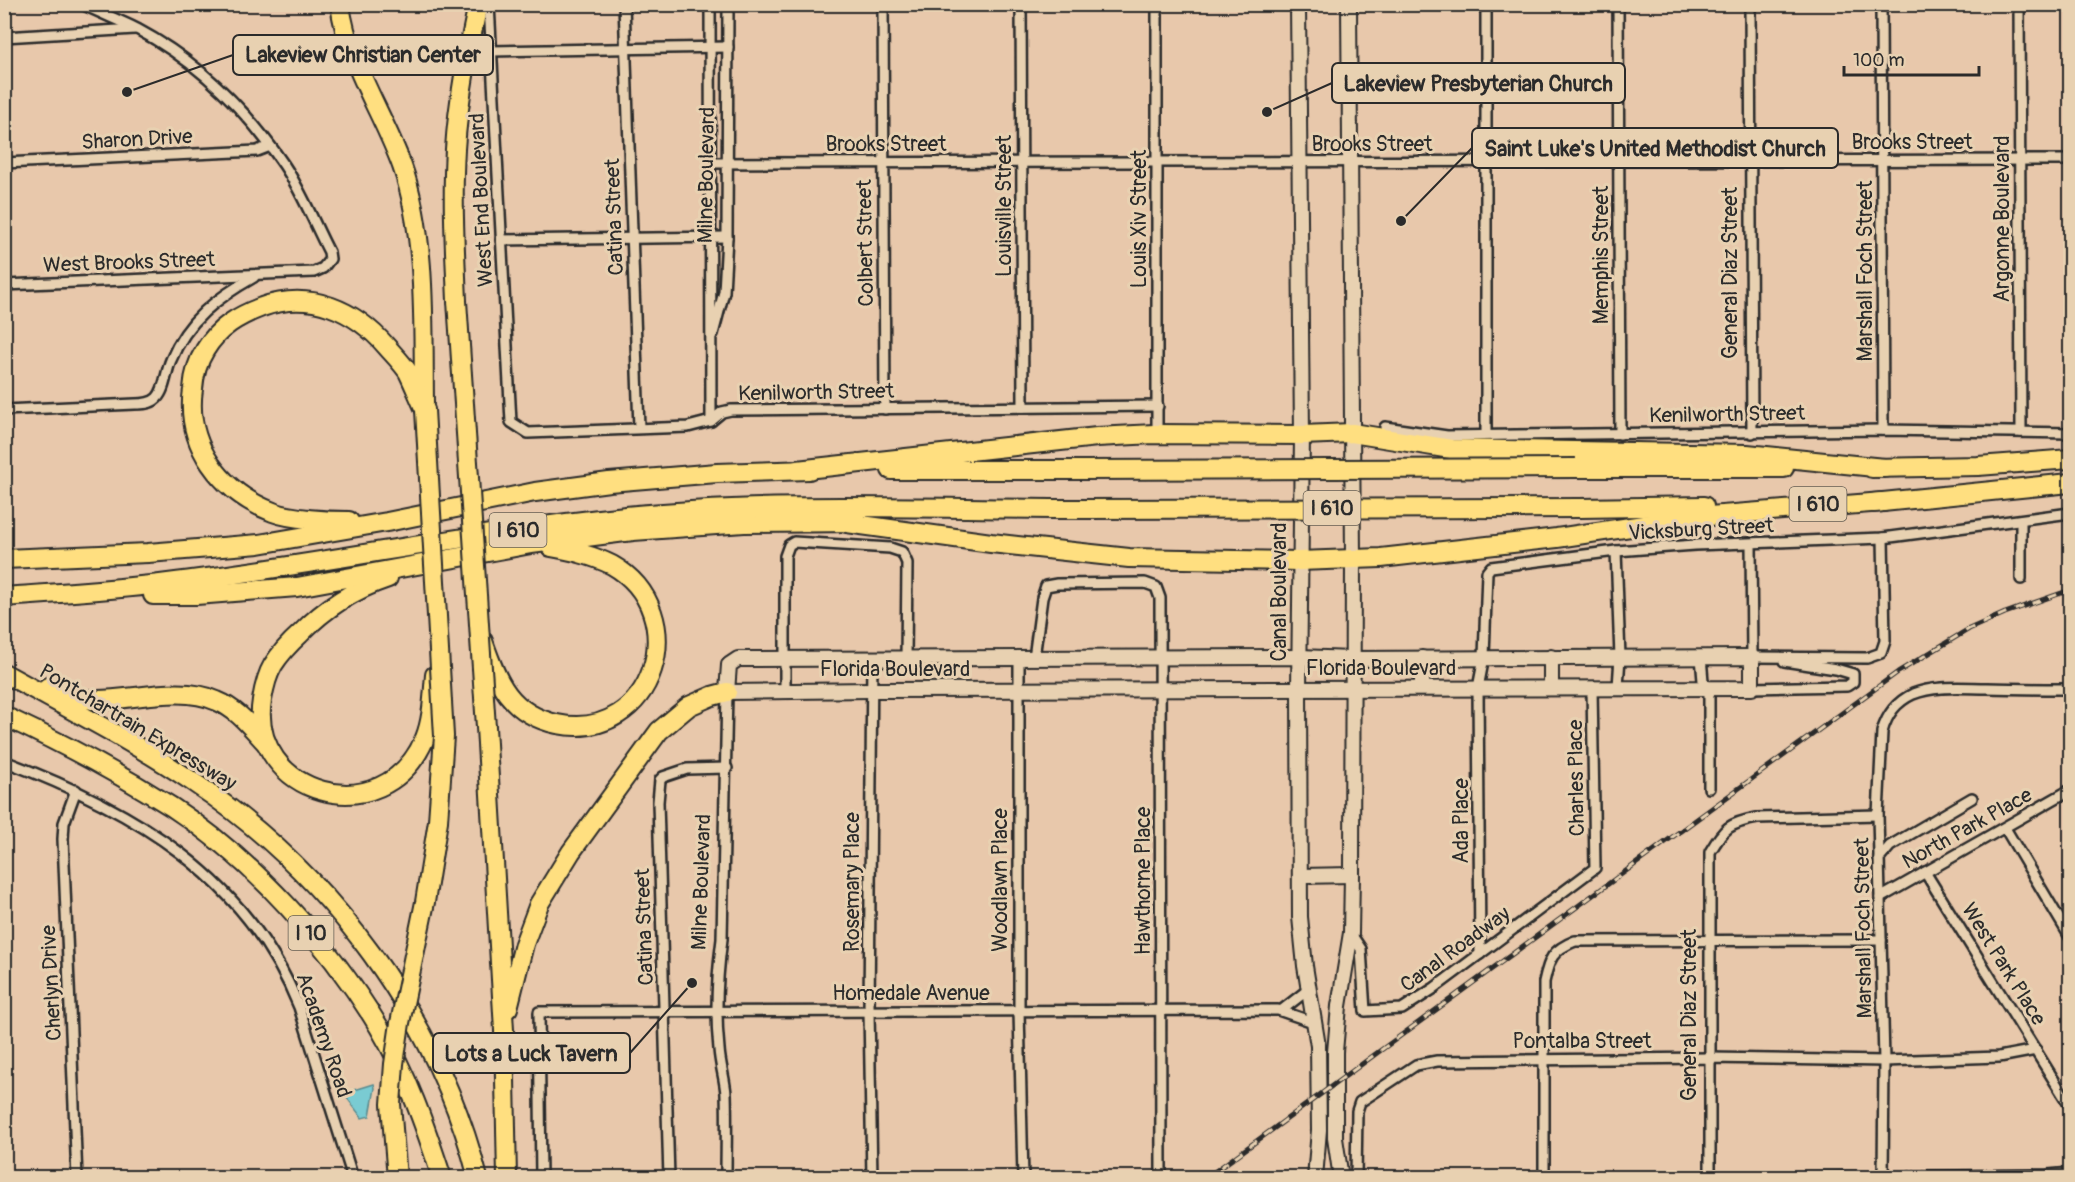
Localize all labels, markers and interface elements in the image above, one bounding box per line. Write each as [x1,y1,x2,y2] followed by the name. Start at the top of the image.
[233,35,493,75] callout: Lakeview Christian Center
[1844,39,1979,77] scale bar
[245,41,482,69] text: Lakeview Christian Center
[1853,49,1905,72] text: 100 m
[1332,63,1625,103] callout: Lakeview Presbyterian Church
[1343,70,1613,98] text: Lakeview Presbyterian Church
[692,107,721,243] street label: Milne Boulevard
[463,112,500,288] street label: West End Boulevard
[81,123,194,156] street label: Sharon Drive
[1472,128,1838,168] callout: Saint Luke's United Methodist Church
[1851,129,1973,156] street label: Brooks Street
[825,131,947,158] street label: Brooks Street
[1311,131,1433,158] street label: Brooks Street
[991,135,1018,277] street label: Louisville Street
[1484,135,1826,163] text: Saint Luke's United Methodist Church
[1989,135,2016,303] street label: Argonne Boulevard
[1126,149,1153,288] street label: Louis Xiv Street
[599,157,630,276] street label: Catina Street
[851,179,880,307] street label: Colbert Street
[1852,180,1879,361] street label: Marshall Foch Street
[1588,185,1615,324] street label: Memphis Street
[1717,186,1744,359] street label: General Diaz Street
[43,246,216,279] street label: West Brooks Street
[738,378,895,407] street label: Kenilworth Street
[1649,400,1806,429] street label: Kenilworth Street
[1790,487,1846,521] road number: I 610
[1304,491,1360,525] road number: I 610
[1628,512,1775,547] street label: Vicksburg Street
[490,513,546,547] road number: I 610
[1266,523,1293,661] street label: Canal Boulevard
[1306,655,1456,682] street label: Florida Boulevard
[820,656,970,683] street label: Florida Boulevard
[34,658,241,797] street label: Pontchartrain Expressway
[1562,719,1591,837] street label: Charles Place
[1448,778,1475,864] street label: Ada Place
[1897,781,2038,875] street label: North Park Place
[1130,806,1157,955] street label: Hawthorne Place
[987,808,1014,952] street label: Woodlawn Place
[839,811,866,952] street label: Rosemary Place
[686,813,717,951] street label: Milne Boulevard
[1848,837,1879,1019] street label: Marshall Foch Street
[629,867,660,986] street label: Catina Street
[1955,898,2052,1031] street label: West Park Place
[1395,900,1516,998] street label: Canal Roadway
[288,916,334,950] road number: I 10
[35,924,68,1042] street label: Cherlyn Drive
[1676,928,1703,1101] street label: General Diaz Street
[290,969,358,1101] street label: Academy Road
[832,980,990,1007] street label: Homedale Avenue
[1512,1028,1652,1055] street label: Pontalba Street
[433,1033,630,1073] callout: Lots a Luck Tavern
[444,1040,618,1068] text: Lots a Luck Tavern

